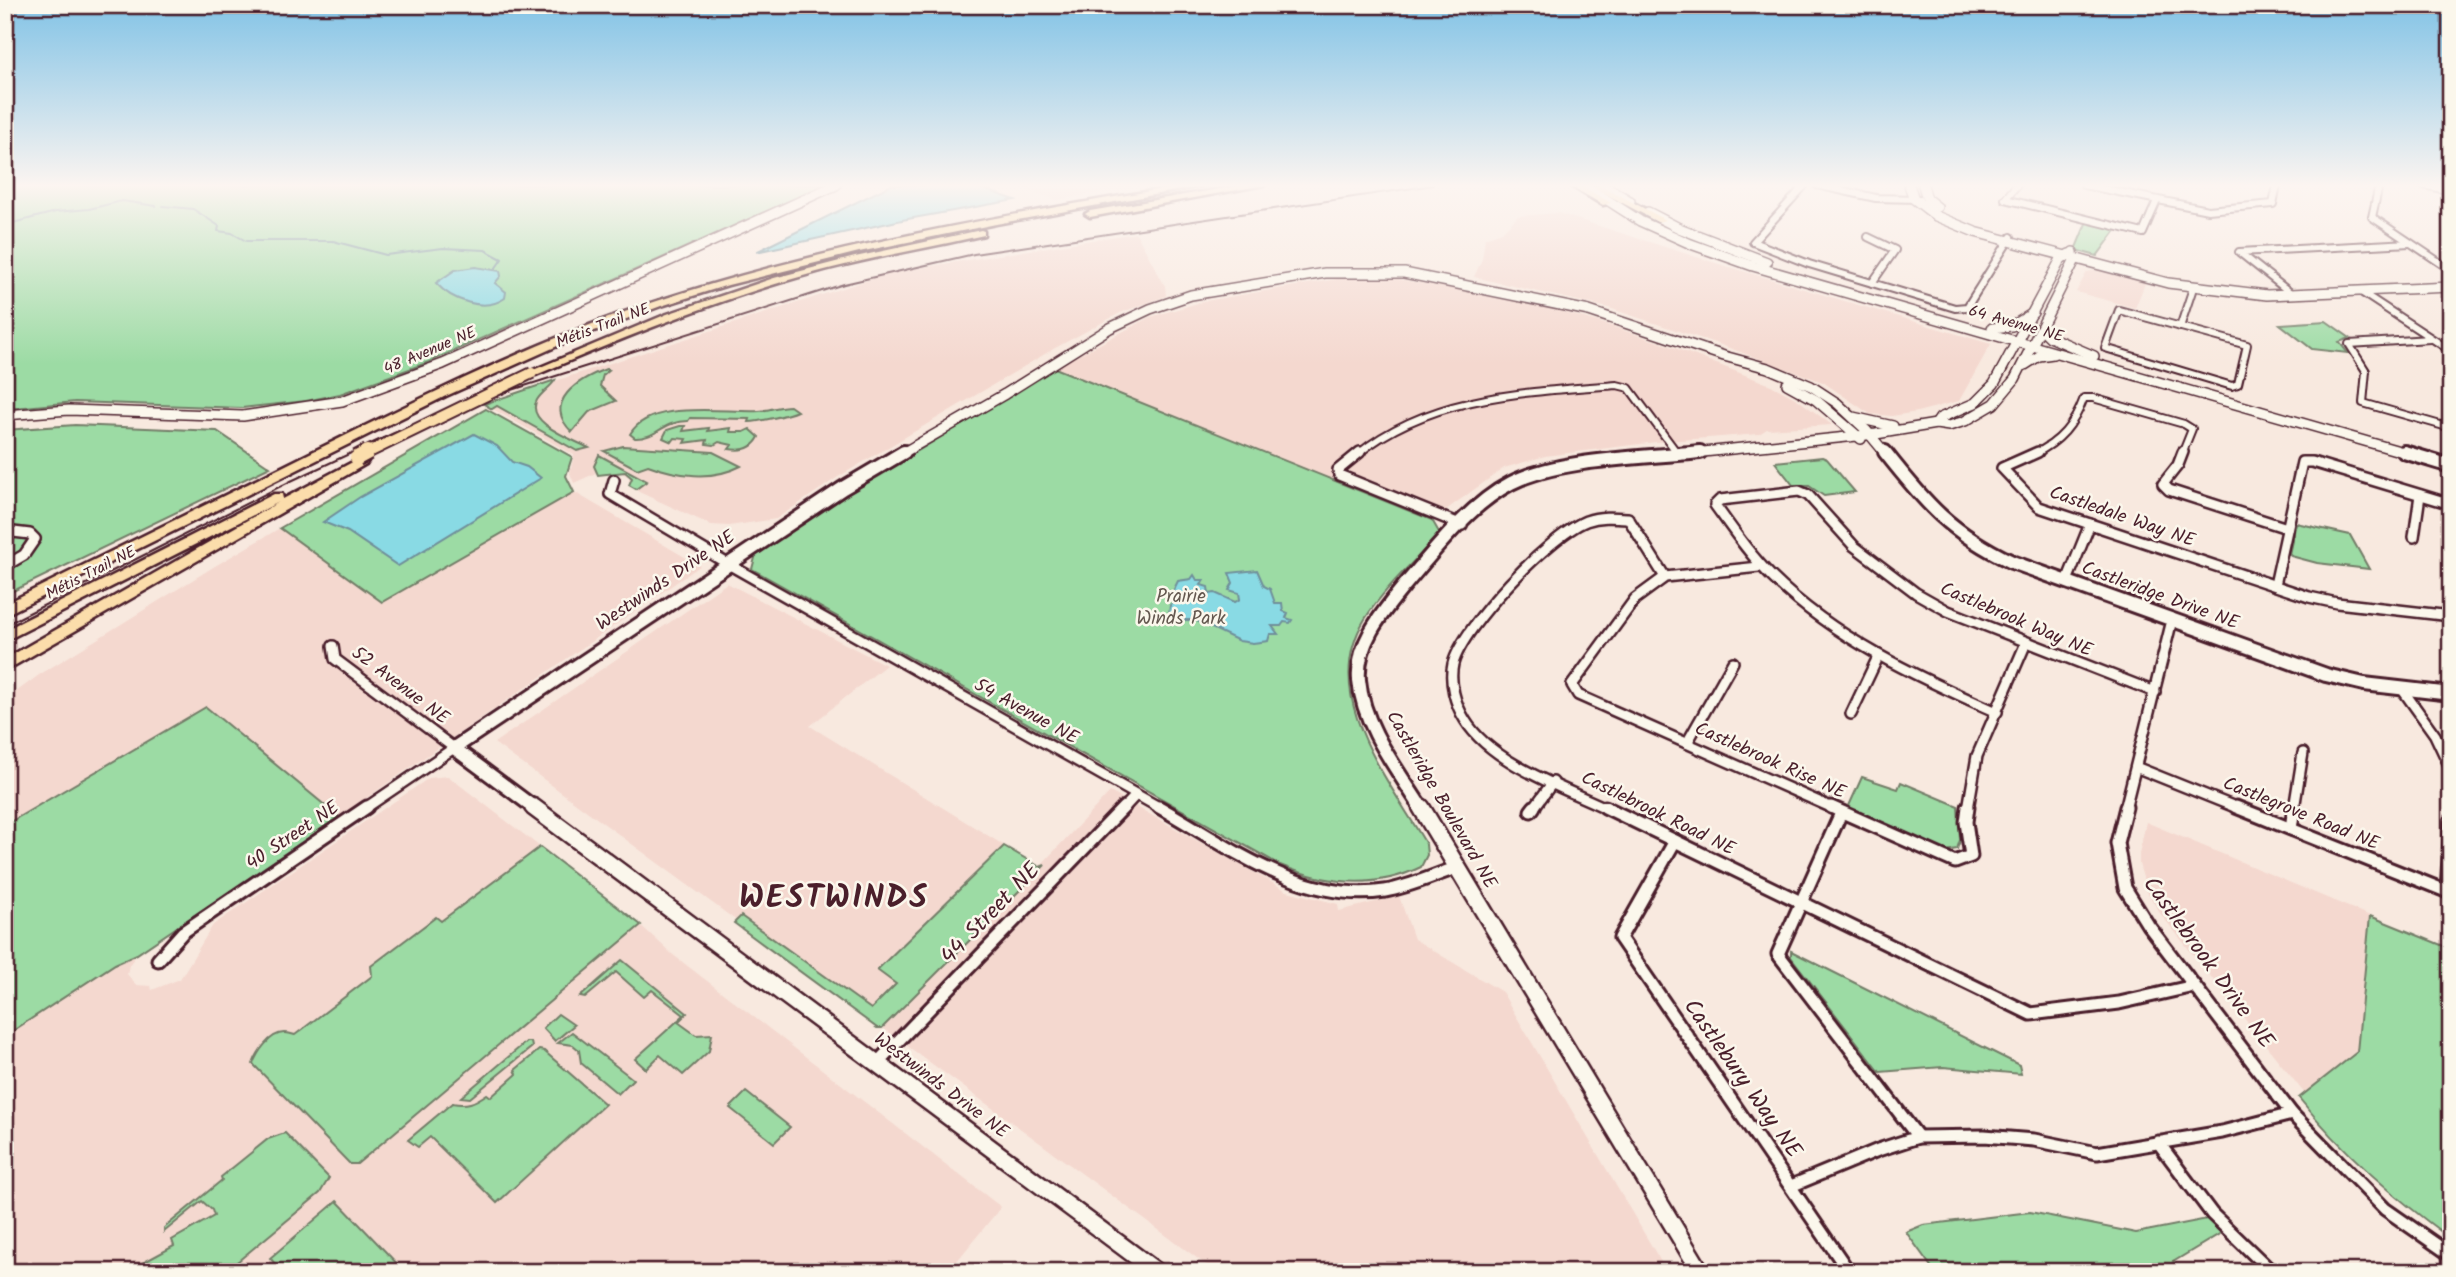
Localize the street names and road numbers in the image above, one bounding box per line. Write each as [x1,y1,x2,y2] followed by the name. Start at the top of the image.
[553,296,654,355] street label: Métis Trail NE
[1966,298,2067,350] street label: 64 Avenue NE
[380,320,481,382] street label: 48 Avenue NE
[2045,478,2200,556] street label: Castledale Way NE
[590,523,743,639] street label: Westwinds Drive NE
[41,539,141,607] street label: Métis Trail NE
[2077,554,2244,639] street label: Castleridge Drive NE
[1935,574,2098,666] street label: Castlebrook Way NE
[344,639,456,734] street label: 52 Avenue NE
[968,671,1085,754] street label: 54 Avenue NE
[1378,705,1505,896] street label: Castleridge Boulevard NE
[1690,714,1851,808] street label: Castlebrook Rise NE
[1576,764,1741,865] street label: Castlebrook Road NE
[2218,769,2385,859] street label: Castlegrove Road NE
[240,793,347,878] street label: 40 Street NE
[932,854,1050,974] street label: 44 Street NE
[2133,869,2283,1057] street label: Castlebrook Drive NE
[1673,992,1811,1167] street label: Castlebury Way NE
[867,1025,1016,1147] street label: Westwinds Drive NE

